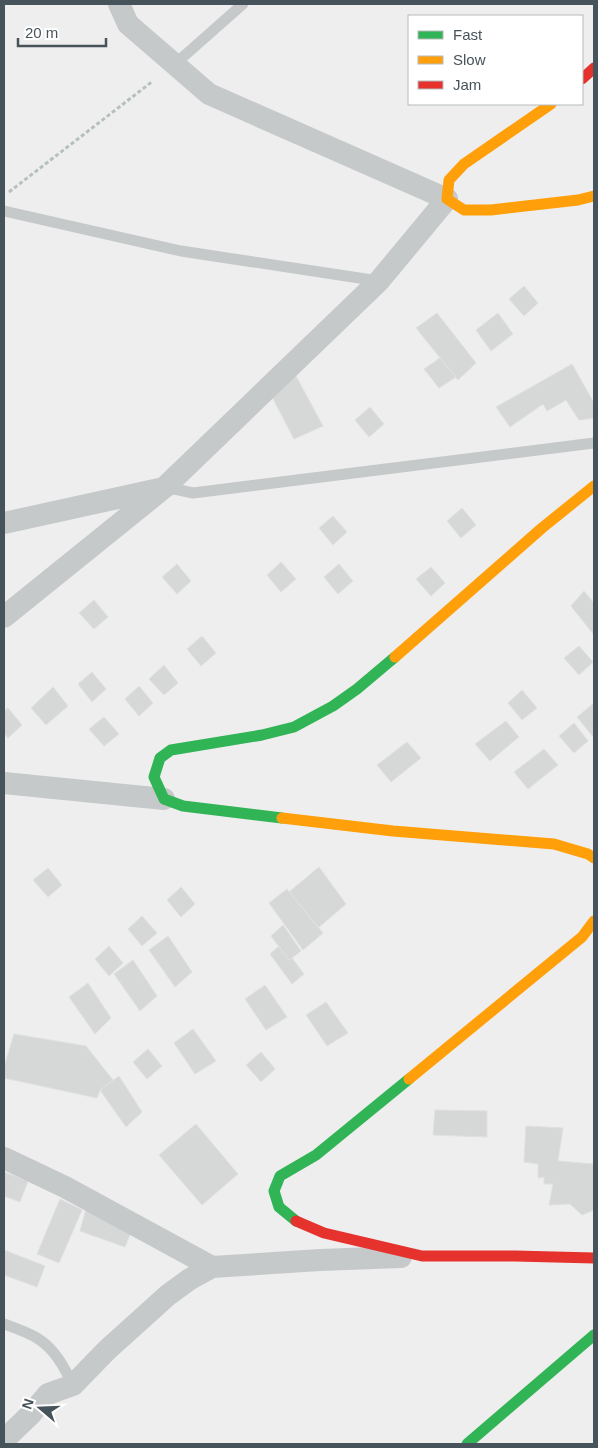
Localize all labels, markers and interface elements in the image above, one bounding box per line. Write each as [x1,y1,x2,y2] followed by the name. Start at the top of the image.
[18,15,105,47] scale bar
[408,15,583,105] legend
[25,24,58,41] text: 20 m
[453,26,483,43] text: Fast
[453,51,486,68] text: Slow
[453,76,481,93] text: Jam
[15,1383,65,1433] north arrow
[18,1396,37,1411] text: N

